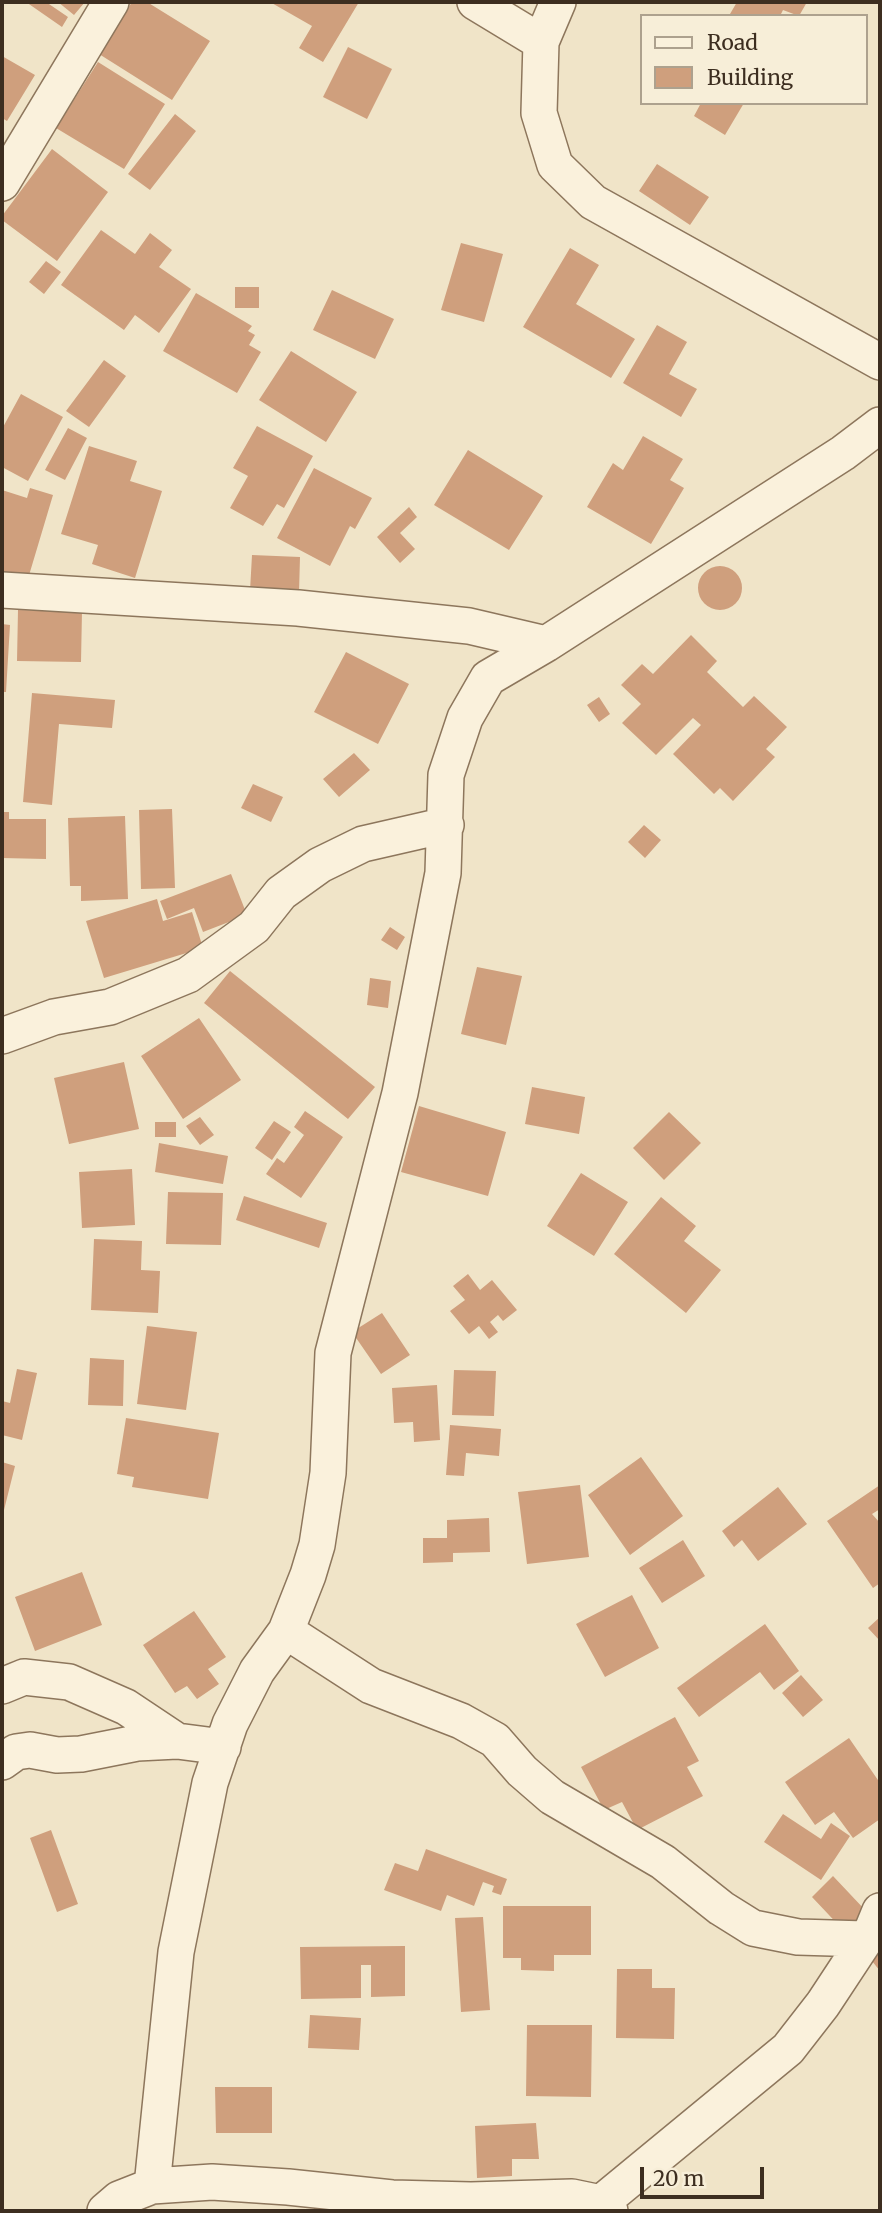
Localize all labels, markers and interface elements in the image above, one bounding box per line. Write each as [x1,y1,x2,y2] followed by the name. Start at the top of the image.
[640,14,868,105] legend
[707,29,758,56] text: Road
[707,64,793,91] text: Building
[644,2154,768,2198] scale bar
[653,2165,704,2192] text: 20 m

